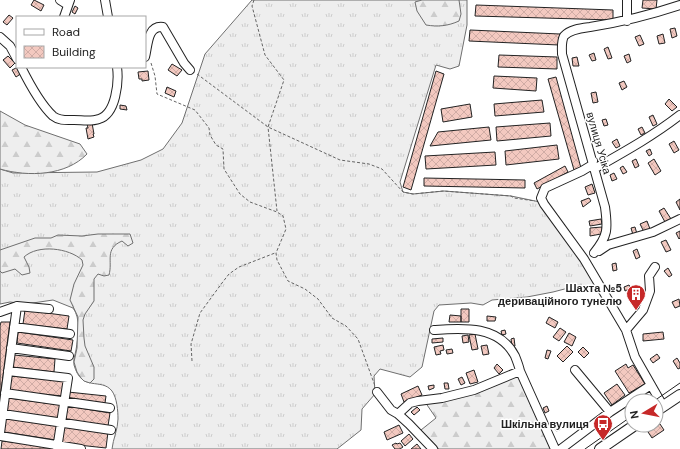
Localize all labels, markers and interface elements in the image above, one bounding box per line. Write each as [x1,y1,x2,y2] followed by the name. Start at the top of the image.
[16,16,146,68] legend
[52,24,80,40] text: Road
[52,44,96,60] text: Building
[583,110,615,177] street label: вулиця Усіка
[498,281,622,308] place label: Шахта №5 дериваційного тунелю
[625,283,647,311] building icon: Шахта №5 дериваційного тунелю
[624,393,664,433] north arrow
[627,410,642,420] text: N
[592,413,614,441] bus stop icon: Шкільна вулиця
[501,417,589,431] place label: Шкільна вулиця

